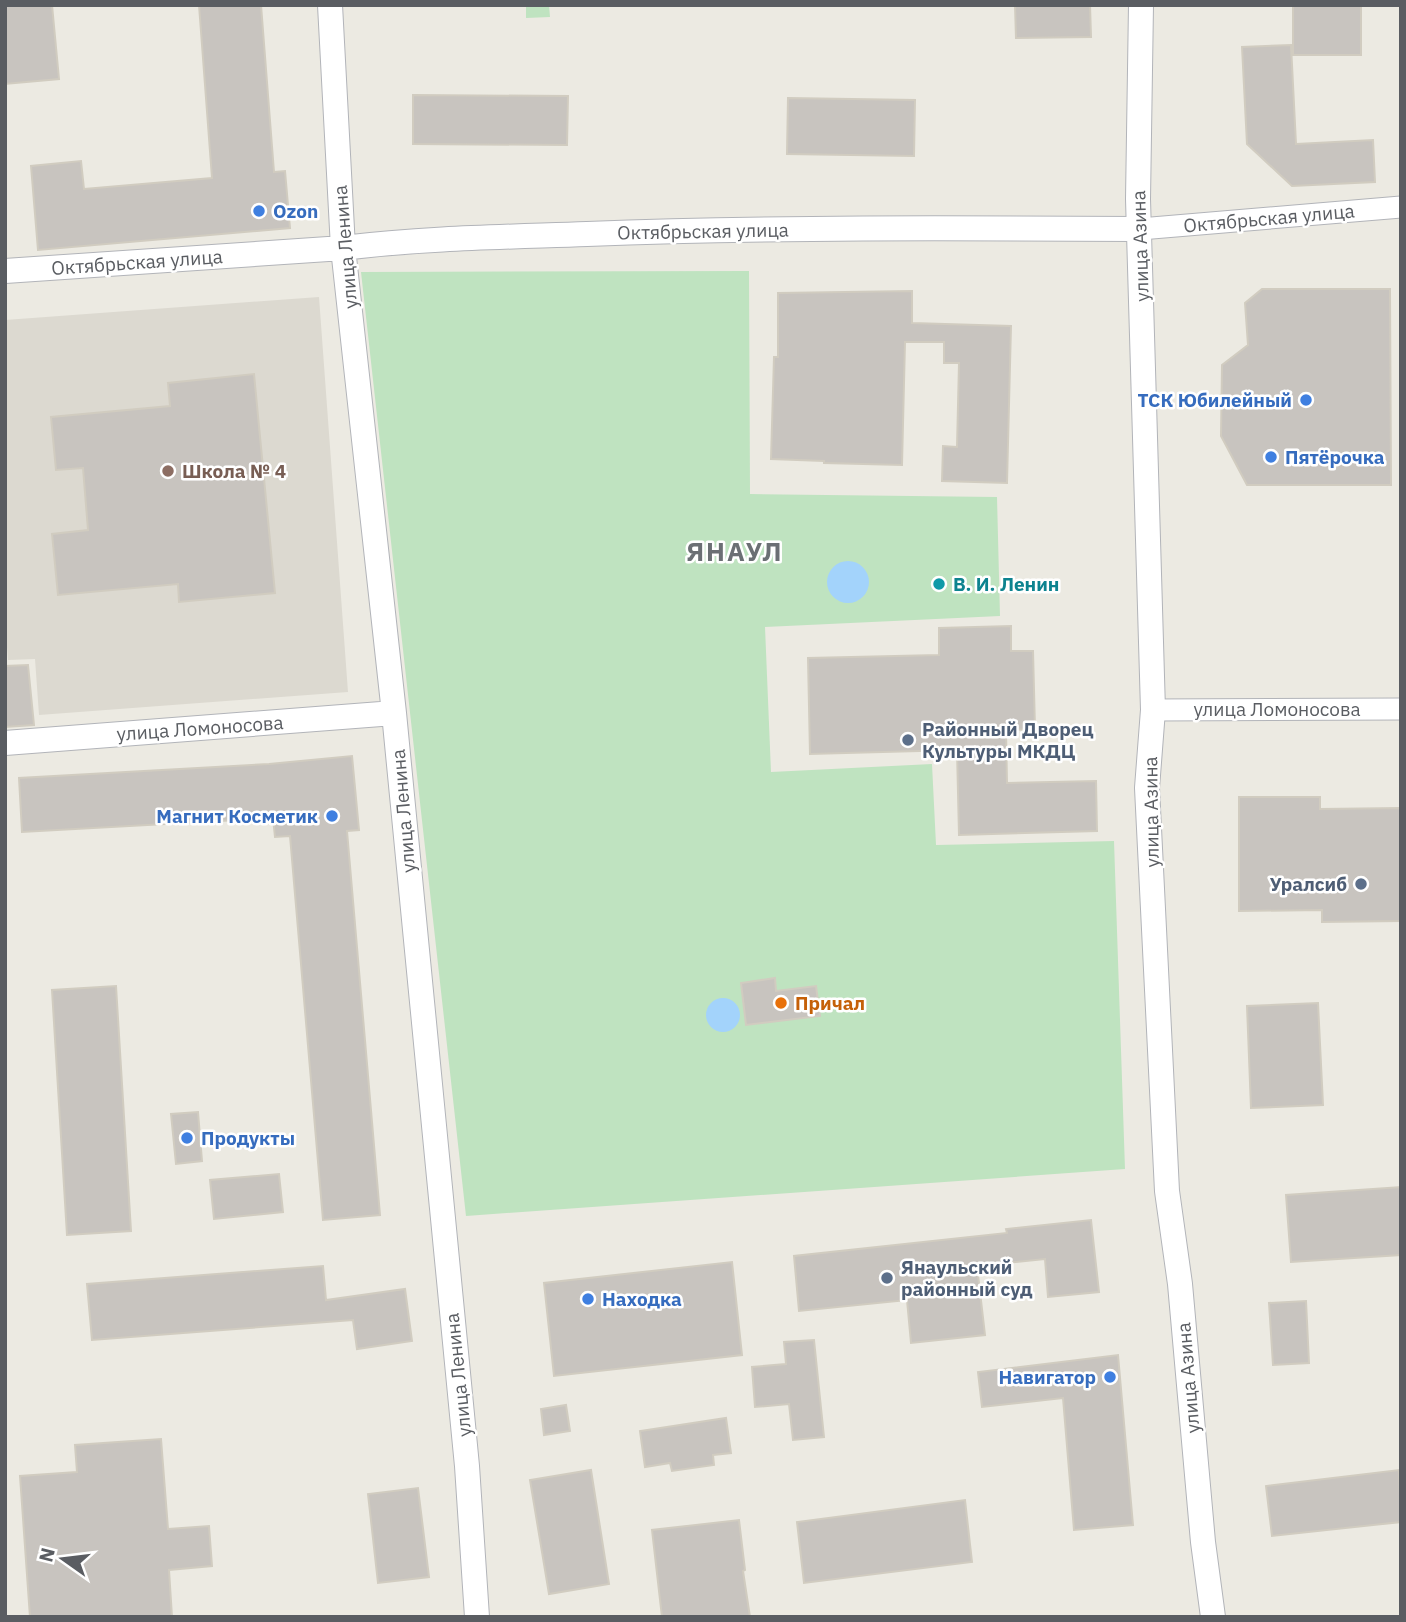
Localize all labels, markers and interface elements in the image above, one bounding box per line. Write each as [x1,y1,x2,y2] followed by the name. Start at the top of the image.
[328,184,362,310] street label: улица Ленина
[1126,190,1154,302] street label: улица Азина
[273,199,318,223] place label: Ozon
[1182,199,1356,237] street label: Октябрьская улица
[251,203,267,219] marker: Ozon
[617,218,789,244] street label: Октябрьская улица
[50,244,224,280] street label: Октябрьская улица
[1137,388,1292,412] place label: ТСК Юбилейный
[1298,392,1314,408] marker: ТСК Юбилейный
[1285,445,1385,469] place label: Пятёрочка
[1263,449,1279,465] marker: Пятёрочка
[182,459,286,483] place label: Школа № 4
[160,463,176,479] marker: Школа № 4
[686,534,784,568] district label: ЯНАУЛ
[953,572,1060,596] place label: В. И. Ленин
[931,576,947,592] marker: В. И. Ленин
[1193,697,1361,721] street label: улица Ломоносова
[116,710,284,746] street label: улица Ломоносова
[922,717,1093,763] place label: Районный Дворец Культуры МКДЦ
[900,732,916,748] marker: Районный Дворец Культуры МКДЦ
[386,748,420,874] street label: улица Ленина
[1138,756,1164,868] street label: улица Азина
[156,804,318,828] place label: Магнит Косметик
[324,808,340,824] marker: Магнит Косметик
[1270,872,1347,896] place label: Уралсиб
[1353,876,1369,892] marker: Уралсиб
[795,991,865,1015] place label: Причал
[773,995,789,1011] marker: Причал
[201,1126,295,1150] place label: Продукты
[179,1130,195,1146] marker: Продукты
[901,1255,1033,1301] place label: Янаульский районный суд
[879,1270,895,1286] marker: Янаульский районный суд
[602,1287,682,1311] place label: Находка
[580,1291,596,1307] marker: Находка
[440,1312,476,1438] street label: улица Ленина
[1171,1322,1205,1434] street label: улица Азина
[999,1365,1096,1389] place label: Навигатор
[1102,1369,1118,1385] marker: Навигатор
[28,1524,98,1594] north arrow
[33,1545,60,1564] text: N

